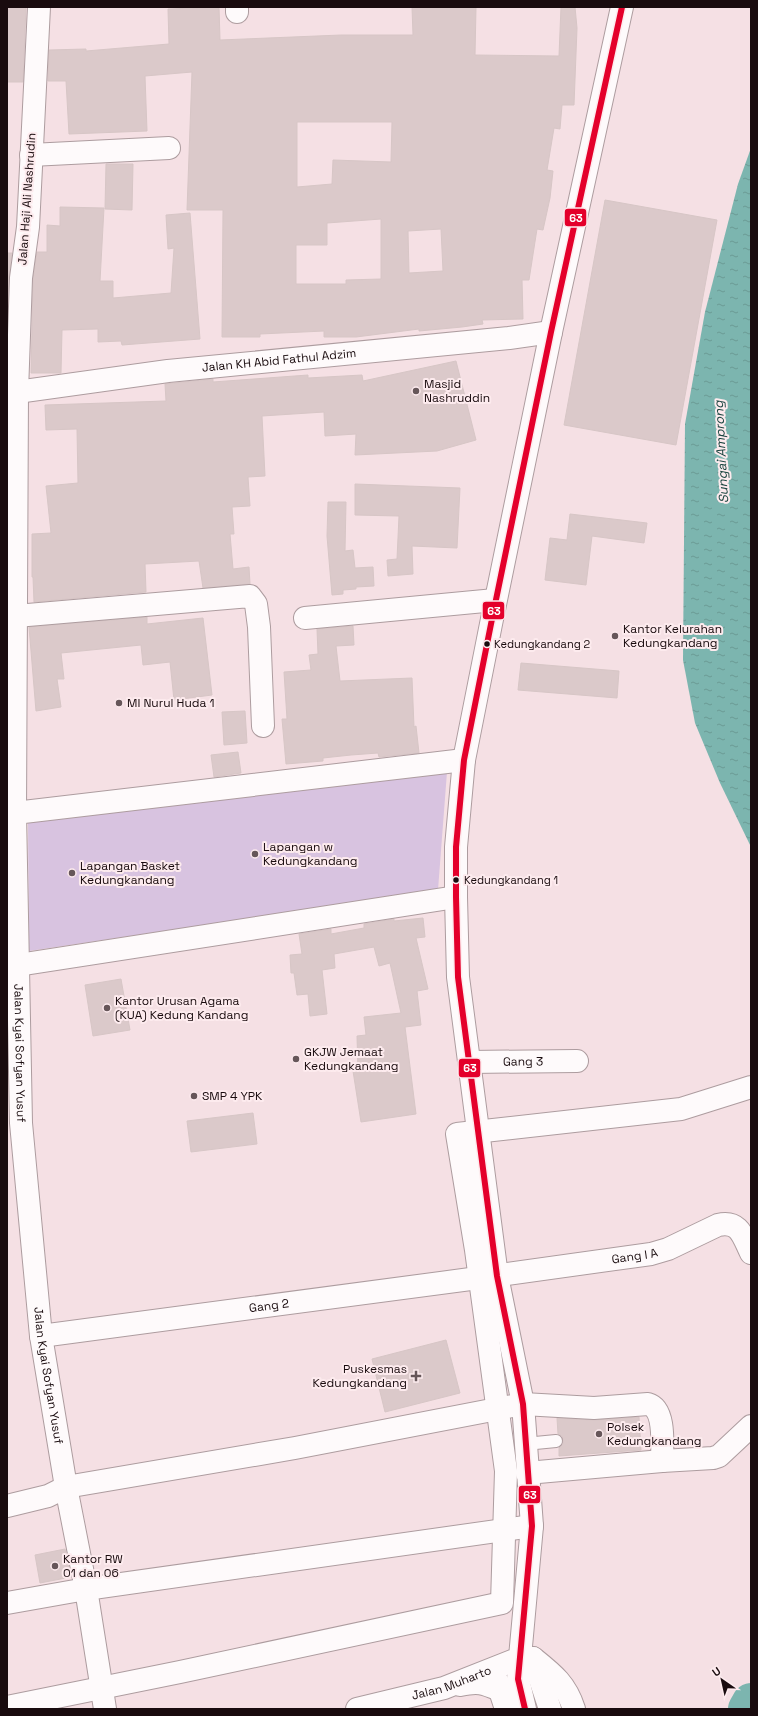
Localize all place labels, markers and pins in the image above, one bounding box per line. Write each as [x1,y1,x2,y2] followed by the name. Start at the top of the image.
[424,376,490,406] place label: Masjid Nashruddin
[411,386,421,396] marker: Masjid Nashruddin
[623,621,722,651] place label: Kantor Kelurahan Kedungkandang
[610,631,620,641] marker: Kantor Kelurahan Kedungkandang
[494,637,591,651] place label: Kedungkandang 2
[482,639,492,649] marker: Kedungkandang 2
[127,695,215,711] place label: MI Nurul Huda 1
[114,698,124,708] marker: MI Nurul Huda 1
[263,839,358,869] place label: Lapangan w Kedungkandang
[250,849,260,859] marker: Lapangan w Kedungkandang
[80,858,180,888] place label: Lapangan Basket Kedungkandang
[67,868,77,878] marker: Lapangan Basket Kedungkandang
[464,873,558,887] place label: Kedungkandang 1
[451,875,461,885] marker: Kedungkandang 1
[115,993,248,1023] place label: Kantor Urusan Agama (KUA) Kedung Kandang
[102,1003,112,1013] marker: Kantor Urusan Agama (KUA) Kedung Kandang
[304,1044,399,1074] place label: GKJW Jemaat Kedungkandang
[291,1054,301,1064] marker: GKJW Jemaat Kedungkandang
[202,1088,263,1104] place label: SMP 4 YPK
[189,1091,199,1101] marker: SMP 4 YPK
[312,1361,407,1391] place label: Puskesmas Kedungkandang
[410,1370,422,1382] marker: Puskesmas Kedungkandang
[607,1419,702,1449] place label: Polsek Kedungkandang
[594,1429,604,1439] marker: Polsek Kedungkandang
[63,1551,123,1581] place label: Kantor RW 01 dan 06
[50,1561,60,1571] marker: Kantor RW 01 dan 06

